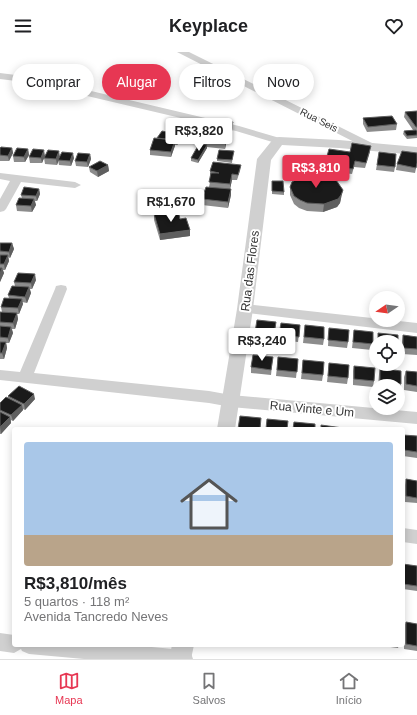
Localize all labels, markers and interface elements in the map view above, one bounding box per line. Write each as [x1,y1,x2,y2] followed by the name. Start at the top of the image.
[12,15,34,37] icon: menu
[383,15,405,37] icon: heart
[169,16,248,36] text: Keyplace
[12,64,94,100] chip: Comprar
[102,64,171,100] chip: Alugar
[179,64,245,100] chip: Filtros
[253,64,314,100] chip: Novo
[298,106,340,134] street label: Rua Seis
[162,118,236,152] pin: R$3,820
[174,123,224,138] text: R$3,820
[279,155,353,189] pin: R$3,810
[291,160,341,175] text: R$3,810
[134,189,208,223] pin: R$1,670
[146,194,196,209] text: R$1,670
[238,230,262,312] street label: Rua das Flores
[369,291,405,327] north arrow
[369,291,405,415] map controls
[225,328,299,362] pin: R$3,240
[237,333,287,348] text: R$3,240
[369,335,405,371] button: locate
[369,379,405,415] button: layers
[269,398,355,420] street label: Rua Vinte e Um
[173,468,245,540] icon: home
[24,574,127,593] text: R$3,810/mês
[24,594,129,609] text: 5 quartos · 118 m²
[24,609,168,624] text: Avenida Tancredo Neves
[55,670,83,706] tab: Mapa
[193,670,226,706] tab: Salvos
[336,670,362,706] tab: Início

